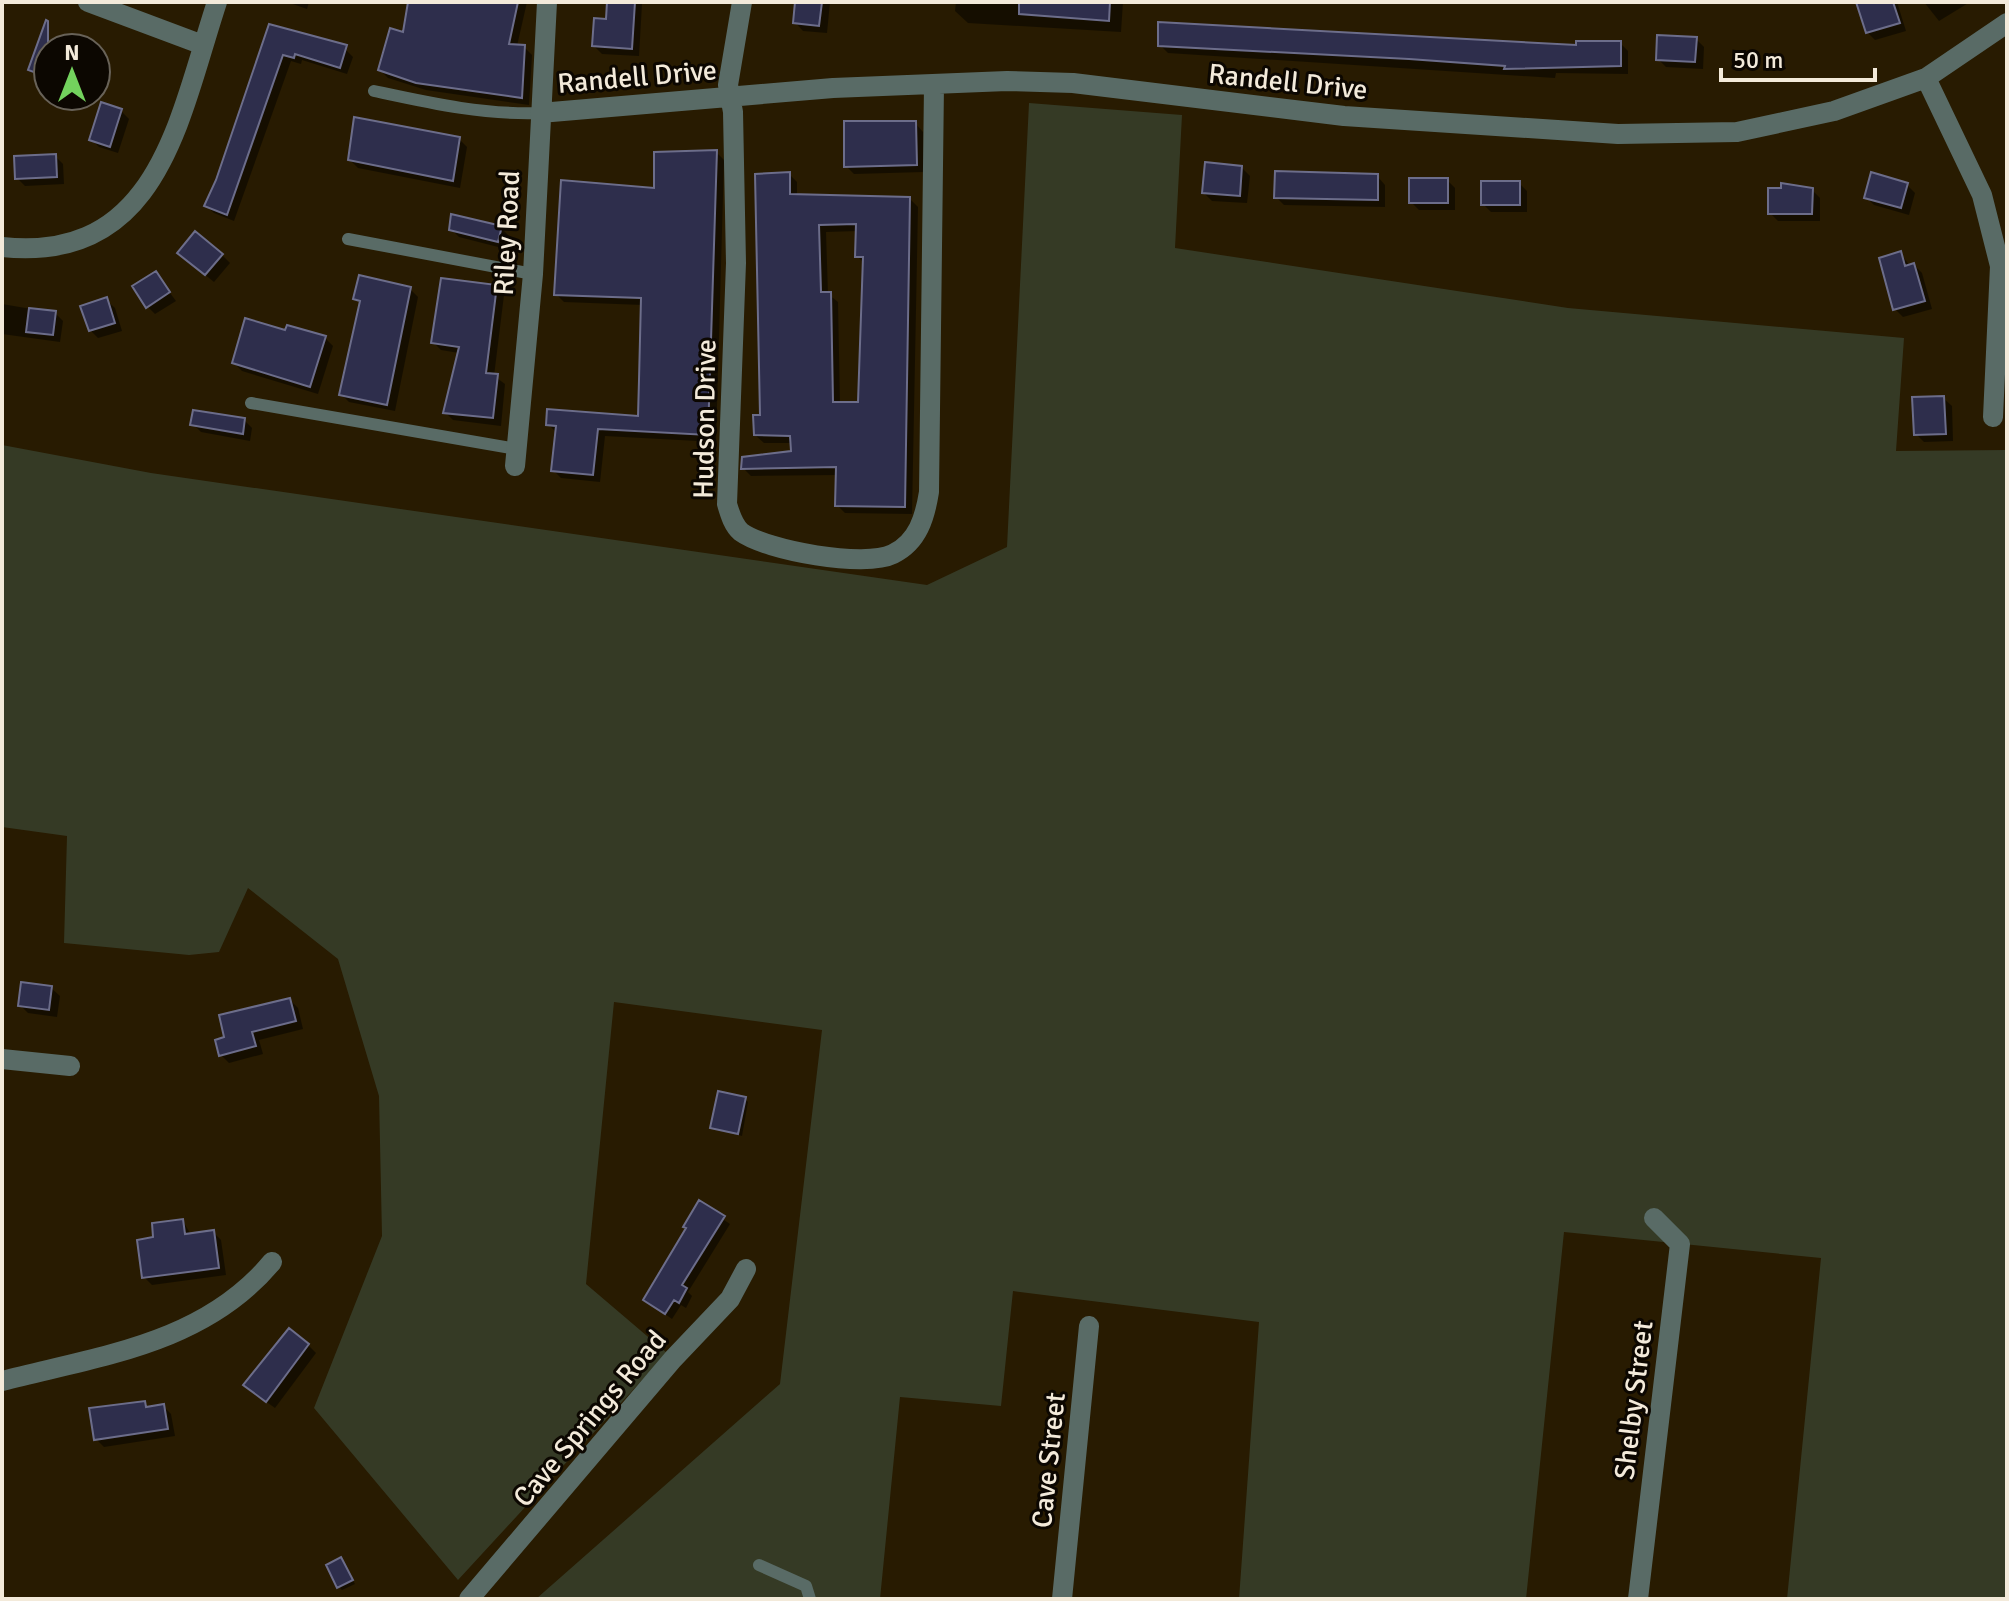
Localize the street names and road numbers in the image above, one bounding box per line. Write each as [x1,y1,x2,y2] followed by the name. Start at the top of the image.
[556,53,718,101] street label: Randell Drive
[1207,57,1369,107] street label: Randell Drive
[487,170,527,296] street label: Riley Road
[687,339,723,499] street label: Hudson Drive
[1607,1318,1661,1482] street label: Shelby Street
[506,1323,674,1514] street label: Cave Springs Road
[1025,1391,1073,1529] street label: Cave Street

